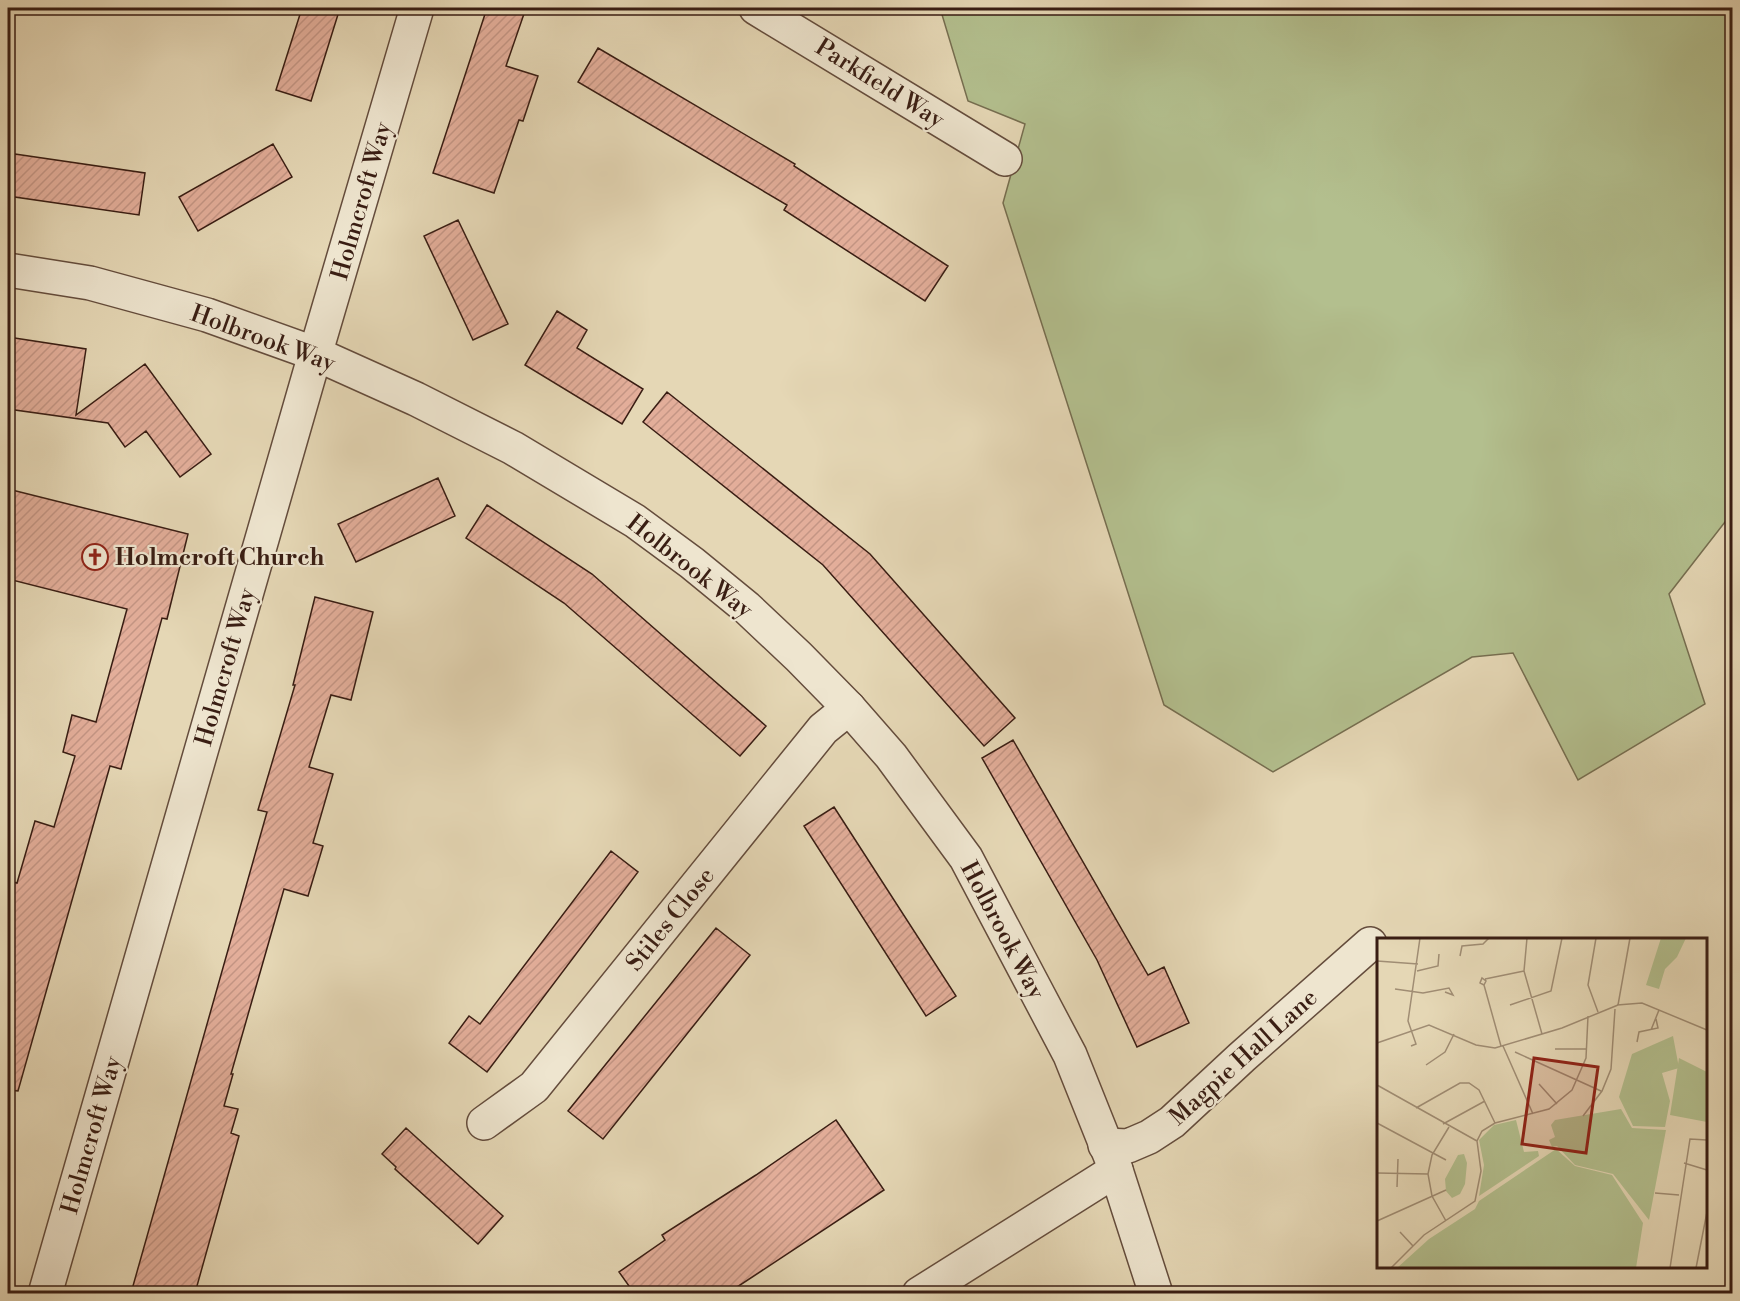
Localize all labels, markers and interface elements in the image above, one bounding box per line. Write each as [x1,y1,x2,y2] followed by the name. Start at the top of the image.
[809,32,950,136] street label: Parkfield Way
[325,118,399,284] street label: Holmcroft Way
[186,299,339,379] street label: Holbrook Way
[620,508,759,626] street label: Holbrook Way
[80,542,110,572] church icon: Holmcroft Church
[115,543,325,573] place label: Holmcroft Church
[189,584,263,750] street label: Holmcroft Way
[953,856,1051,1005] street label: Holbrook Way
[620,862,722,977] street label: Stiles Close
[1377,938,1707,1268] inset map
[1163,983,1324,1132] street label: Magpie Hall Lane
[55,1052,129,1218] street label: Holmcroft Way

